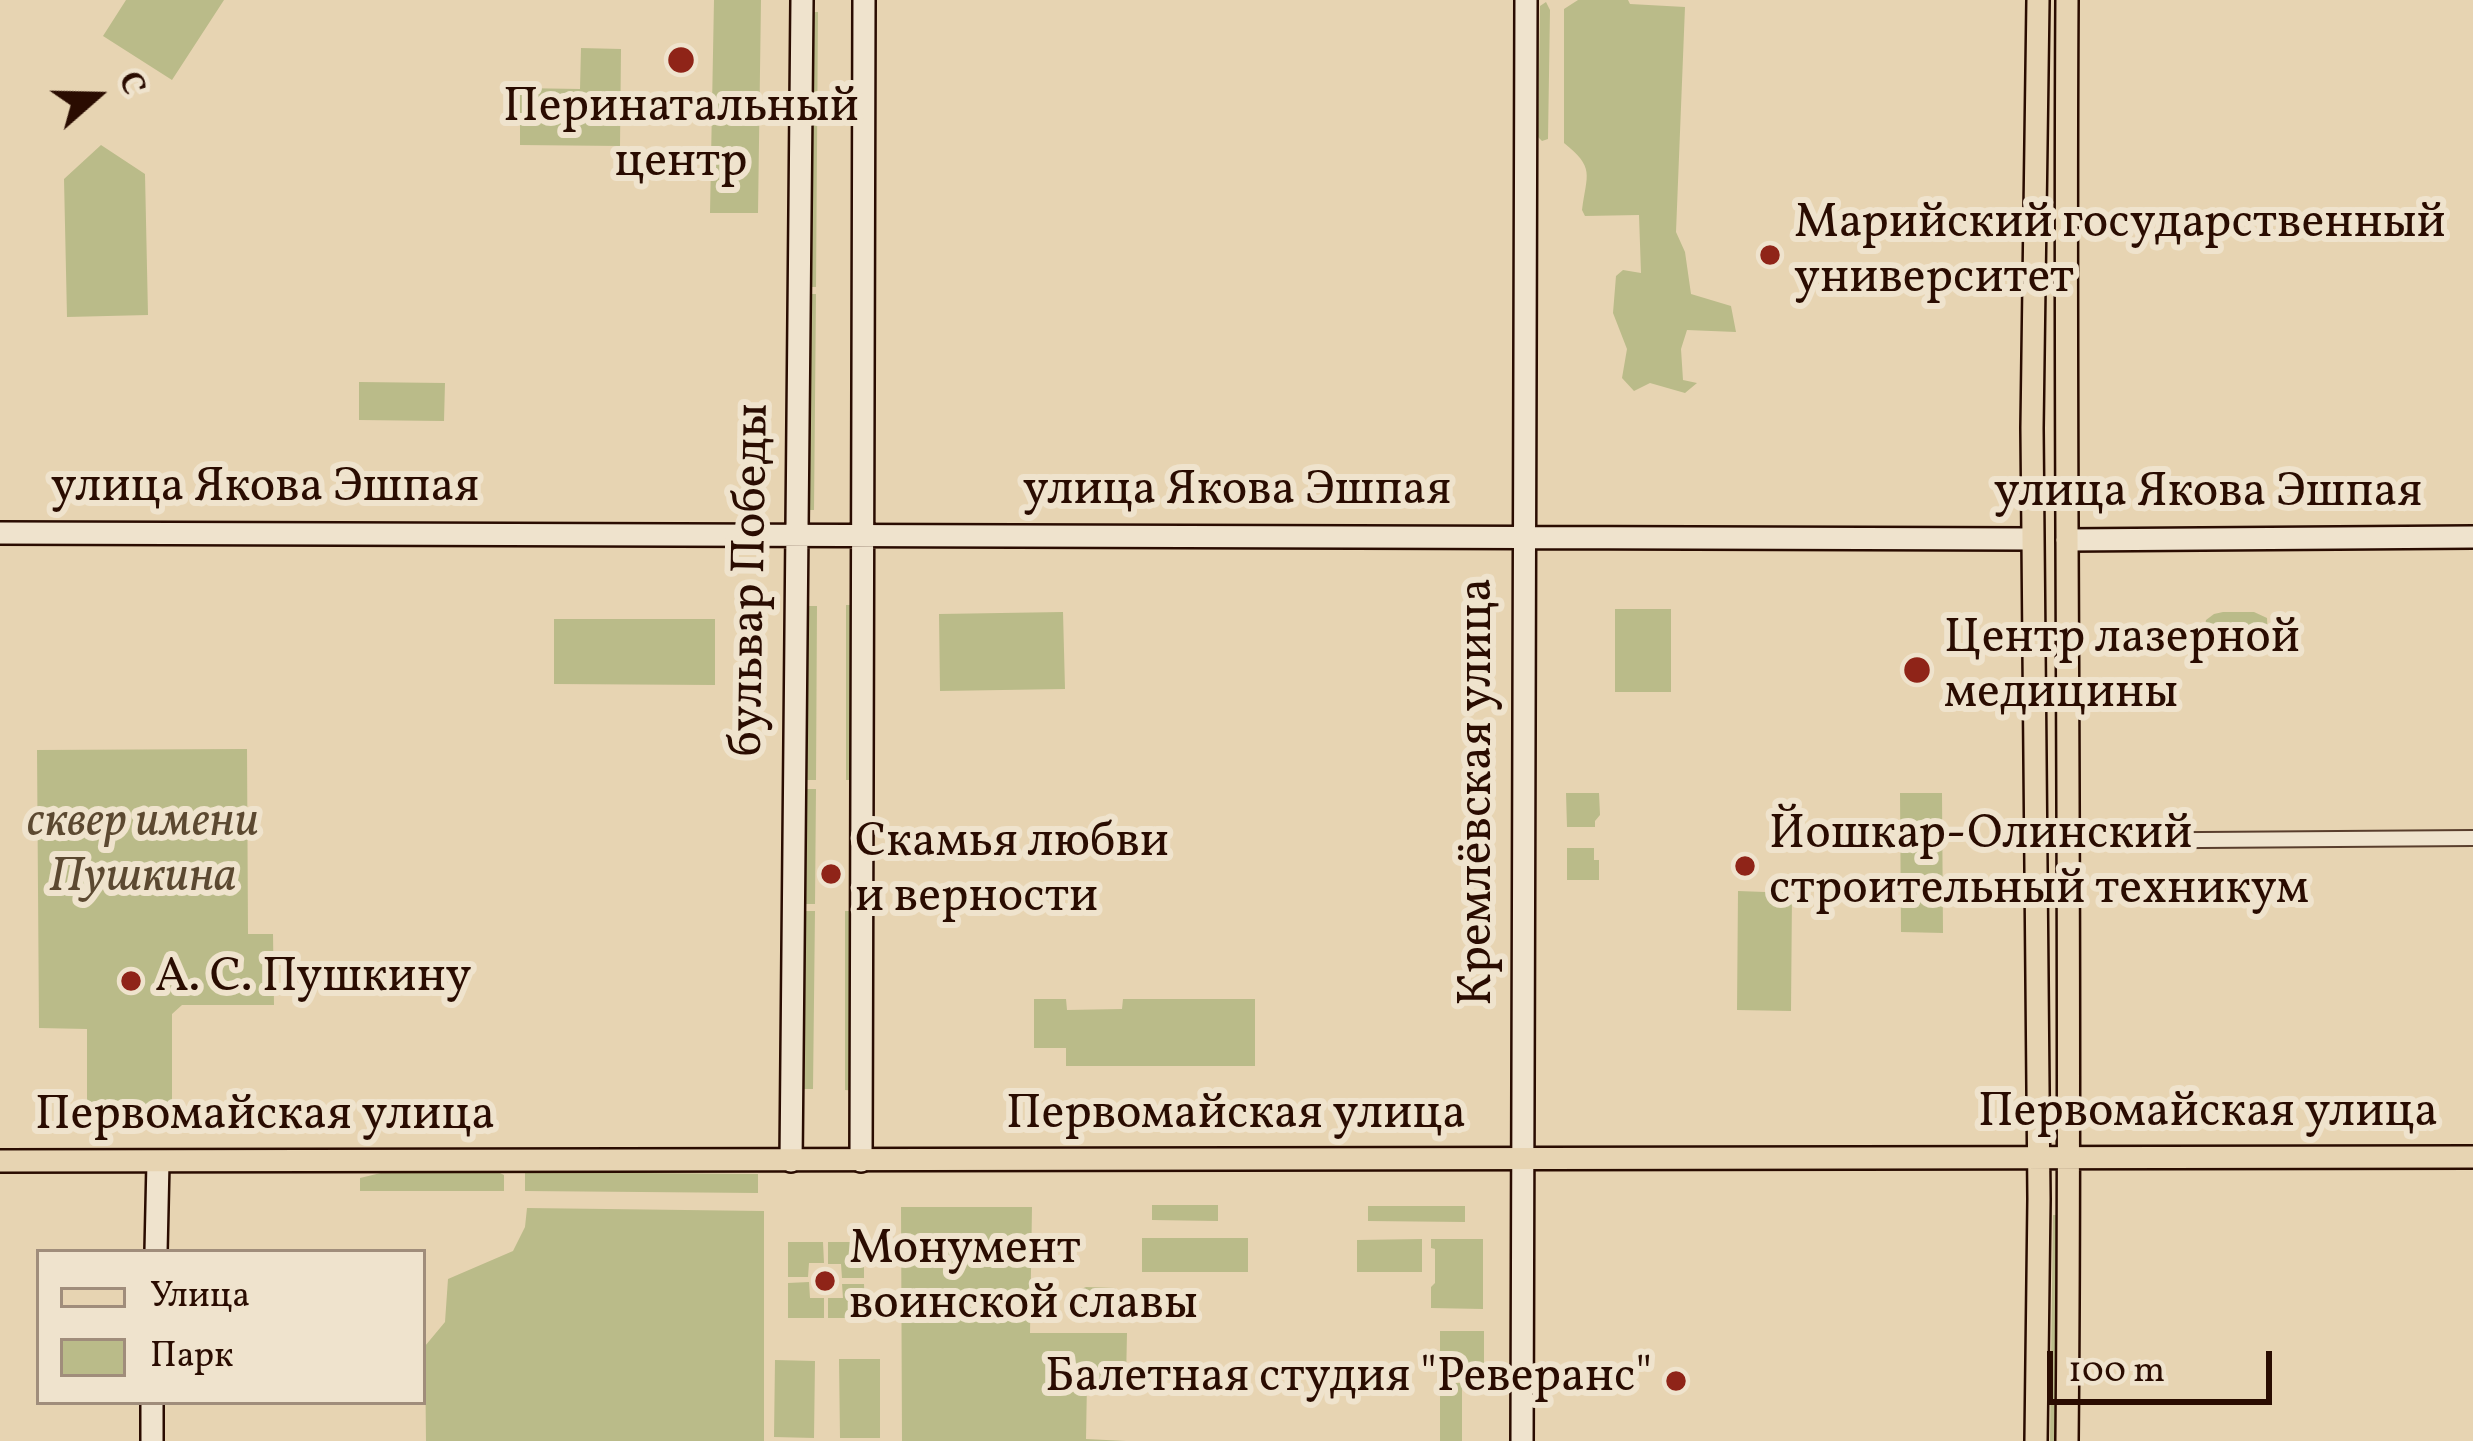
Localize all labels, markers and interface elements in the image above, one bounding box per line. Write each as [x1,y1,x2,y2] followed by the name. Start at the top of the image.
[36,36,156,156] north arrow
[665,44,697,76] marker: Перинатальный центр
[105,66,155,102] text: С
[503,82,859,195] place label: Перинатальный центр
[1794,198,2446,311] place label: Марийский государственный университет
[1757,242,1783,268] marker: Марийский государственный университет
[722,403,786,757] street label: бульвар Победы
[51,462,479,520] street label: улица Якова Эшпая
[1023,465,1451,523] street label: улица Якова Эшпая
[1994,467,2422,525] street label: улица Якова Эшпая
[1452,578,1510,1006] street label: Кремлёвская улица
[1944,613,2300,726] place label: Центр лазерной медицины
[1901,654,1933,686] marker: Центр лазерной медицины
[27,797,259,910] park label: сквер имени Пушкина
[1769,809,2309,922] place label: Йошкар-Олинский строительный техникум
[855,817,1169,930] place label: Скамья любви и верности
[1732,853,1758,879] marker: Йошкар-Олинский строительный техникум
[818,861,844,887] marker: Скамья любви и верности
[155,952,472,1010] place label: А. С. Пушкину
[118,968,144,994] marker: А. С. Пушкину
[1978,1087,2438,1145] street label: Первомайская улица
[1006,1089,1466,1147] street label: Первомайская улица
[35,1090,495,1148] street label: Первомайская улица
[849,1224,1198,1337] place label: Монумент воинской славы
[36,1249,426,1405] legend
[812,1268,838,1294] marker: Монумент воинской славы
[150,1272,250,1322] text: Улица
[2053,1327,2278,1401] scale bar
[150,1332,233,1382] text: Парк
[2068,1347,2165,1397] text: 100 m
[1045,1352,1652,1410] place label: Балетная студия "Реверанс"
[1663,1368,1689,1394] marker: Балетная студия "Реверанс"

